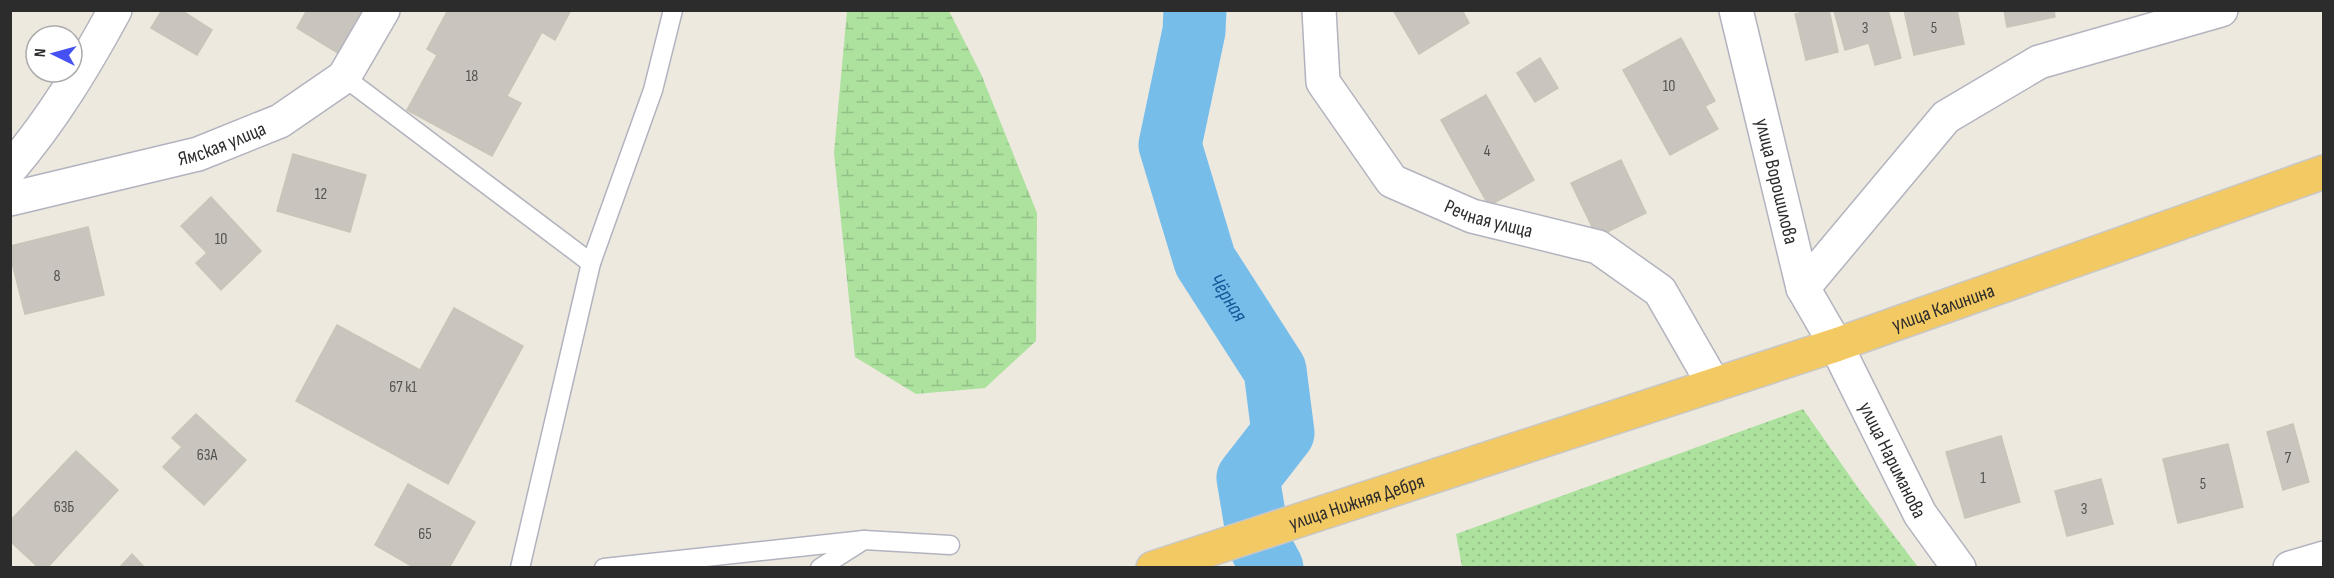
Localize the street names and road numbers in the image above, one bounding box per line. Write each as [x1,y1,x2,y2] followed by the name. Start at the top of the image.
[1750,116,1803,247] street label: улица Ворошилова
[176,117,269,171] street label: Ямская улица
[1441,195,1535,243] street label: Речная улица
[1889,279,1998,337] street label: улица Калинина
[1853,398,1931,522] street label: улица Нариманова
[1286,469,1427,536] street label: улица Нижняя Дебря

